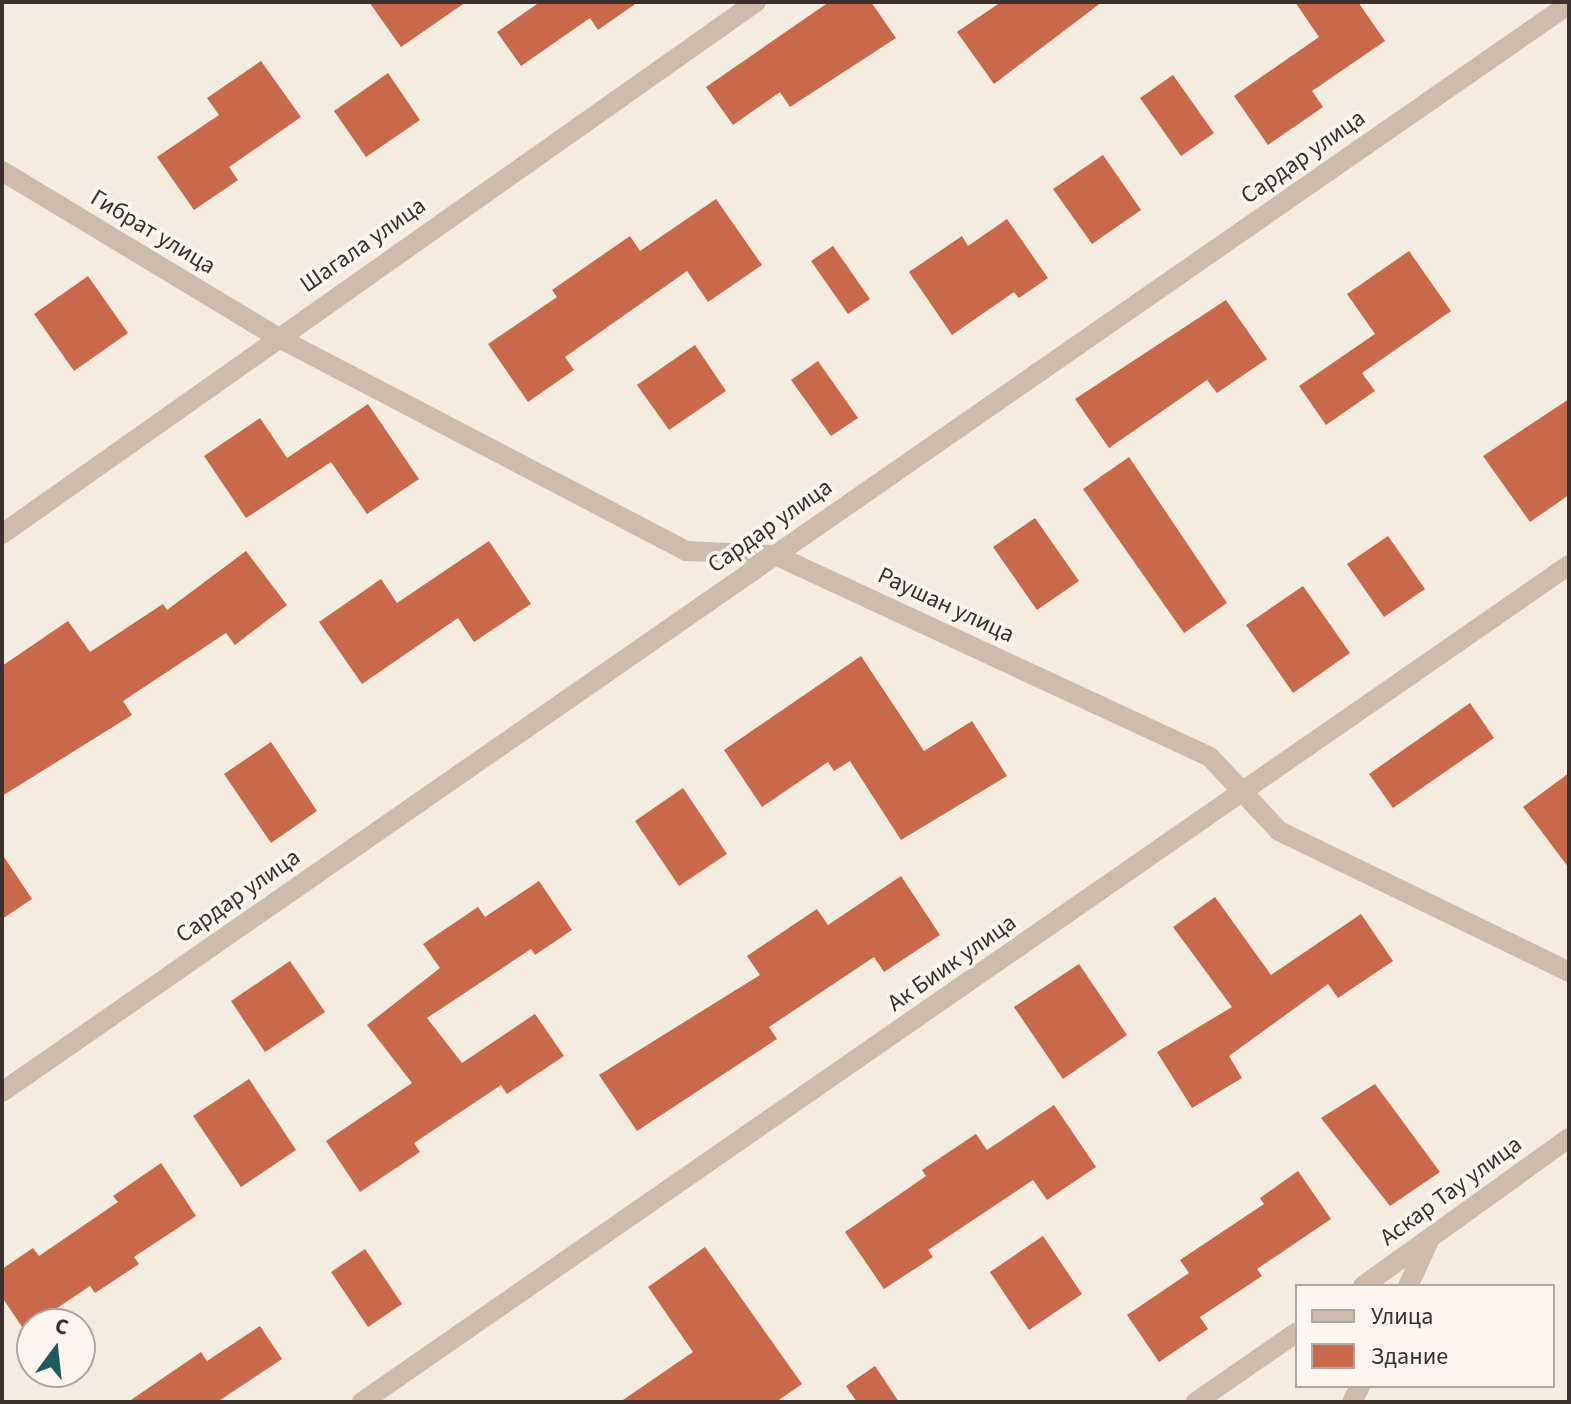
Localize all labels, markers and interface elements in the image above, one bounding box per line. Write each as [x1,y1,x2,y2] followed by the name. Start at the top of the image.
[1235,104,1371,210] street label: Сардар улица
[85,183,221,281] street label: Гибрат улица
[295,191,431,299] street label: Шагала улица
[702,473,838,579] street label: Сардар улица
[873,561,1019,649] street label: Раушан улица
[170,843,306,949] street label: Сардар улица
[882,908,1022,1018] street label: Ак Биик улица
[1375,1130,1527,1252] street label: Аскар Тау улица
[1295,1284,1555,1388] legend
[1371,1299,1433,1334] text: Улица
[16,1308,96,1388] north arrow
[51,1310,72,1344] text: С
[1371,1339,1448,1374] text: Здание

